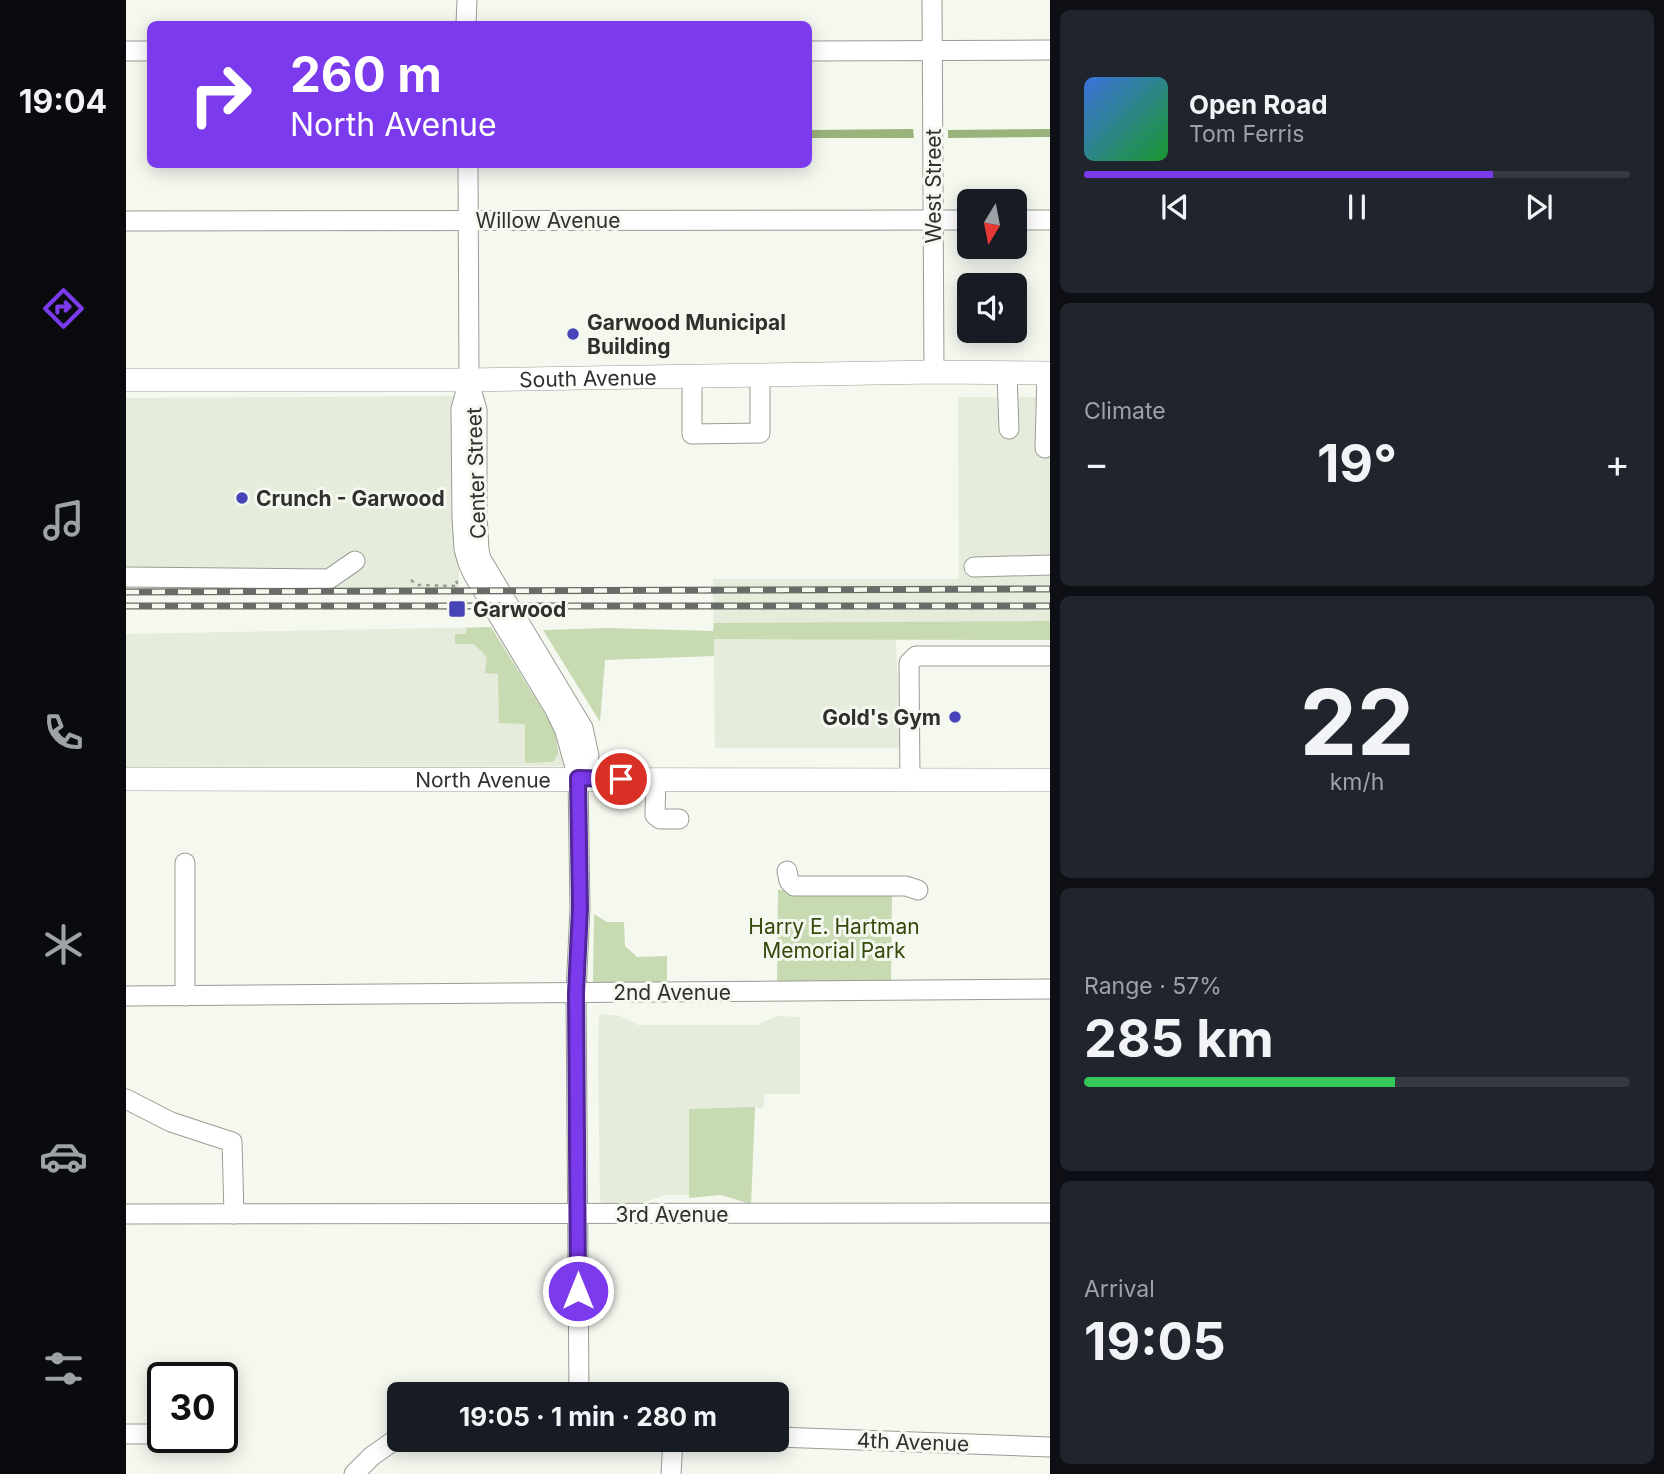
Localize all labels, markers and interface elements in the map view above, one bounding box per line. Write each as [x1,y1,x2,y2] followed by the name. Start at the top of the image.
[290,45,442,104] text: 260 m
[175,49,266,140] icon: right
[19,82,107,121] text: 19:04
[1189,89,1328,120] text: Open Road
[290,105,497,144] text: North Avenue
[1189,120,1304,148] text: Tom Ferris
[921,128,946,244] street label: West Street
[1156,188,1194,226] icon: previous
[1338,188,1376,226] icon: pause
[1520,188,1558,226] icon: next
[957,189,1027,259] north arrow
[957,189,1027,343] map controls
[475,208,621,233] street label: Willow Avenue
[957,273,1027,343] button: sound
[39,284,88,333] icon: directions
[587,310,786,359] place label: Garwood Municipal Building
[565,326,581,342] marker: Garwood Municipal Building
[519,364,657,392] street label: South Avenue
[1084,397,1166,425] text: Climate
[461,406,491,539] street label: Center Street
[1317,432,1397,495] text: 19°
[1084,440,1109,486] text: −
[1605,440,1630,486] text: +
[256,486,445,511] place label: Crunch - Garwood
[234,490,250,506] marker: Crunch - Garwood
[39,496,88,545] icon: music
[473,597,566,622] place label: Garwood
[447,599,467,619] marker: Garwood
[1300,667,1414,777] text: 22
[822,705,941,730] place label: Gold's Gym
[39,708,88,757] icon: phone
[947,709,963,725] marker: Gold's Gym
[591,749,651,809] pin
[602,760,640,798] icon: arrive
[415,767,551,792] street label: North Avenue
[1330,768,1384,796] text: km/h
[748,914,920,963] park label: Harry E. Hartman Memorial Park
[39,920,88,969] icon: climate
[1084,972,1222,1000] text: Range · 57%
[613,980,731,1005] street label: 2nd Avenue
[1084,1007,1274,1070] text: 285 km
[39,1132,88,1181] icon: car
[615,1202,729,1227] street label: 3rd Avenue
[541,1254,615,1328] position arrow
[1084,1275,1155,1303] text: Arrival
[1084,1310,1226,1373] text: 19:05
[39,1344,88,1393] icon: filters
[147,1362,238,1453] speed limit sign: 30
[459,1401,717,1432] text: 19:05 · 1 min · 280 m
[856,1428,970,1456] street label: 4th Avenue

